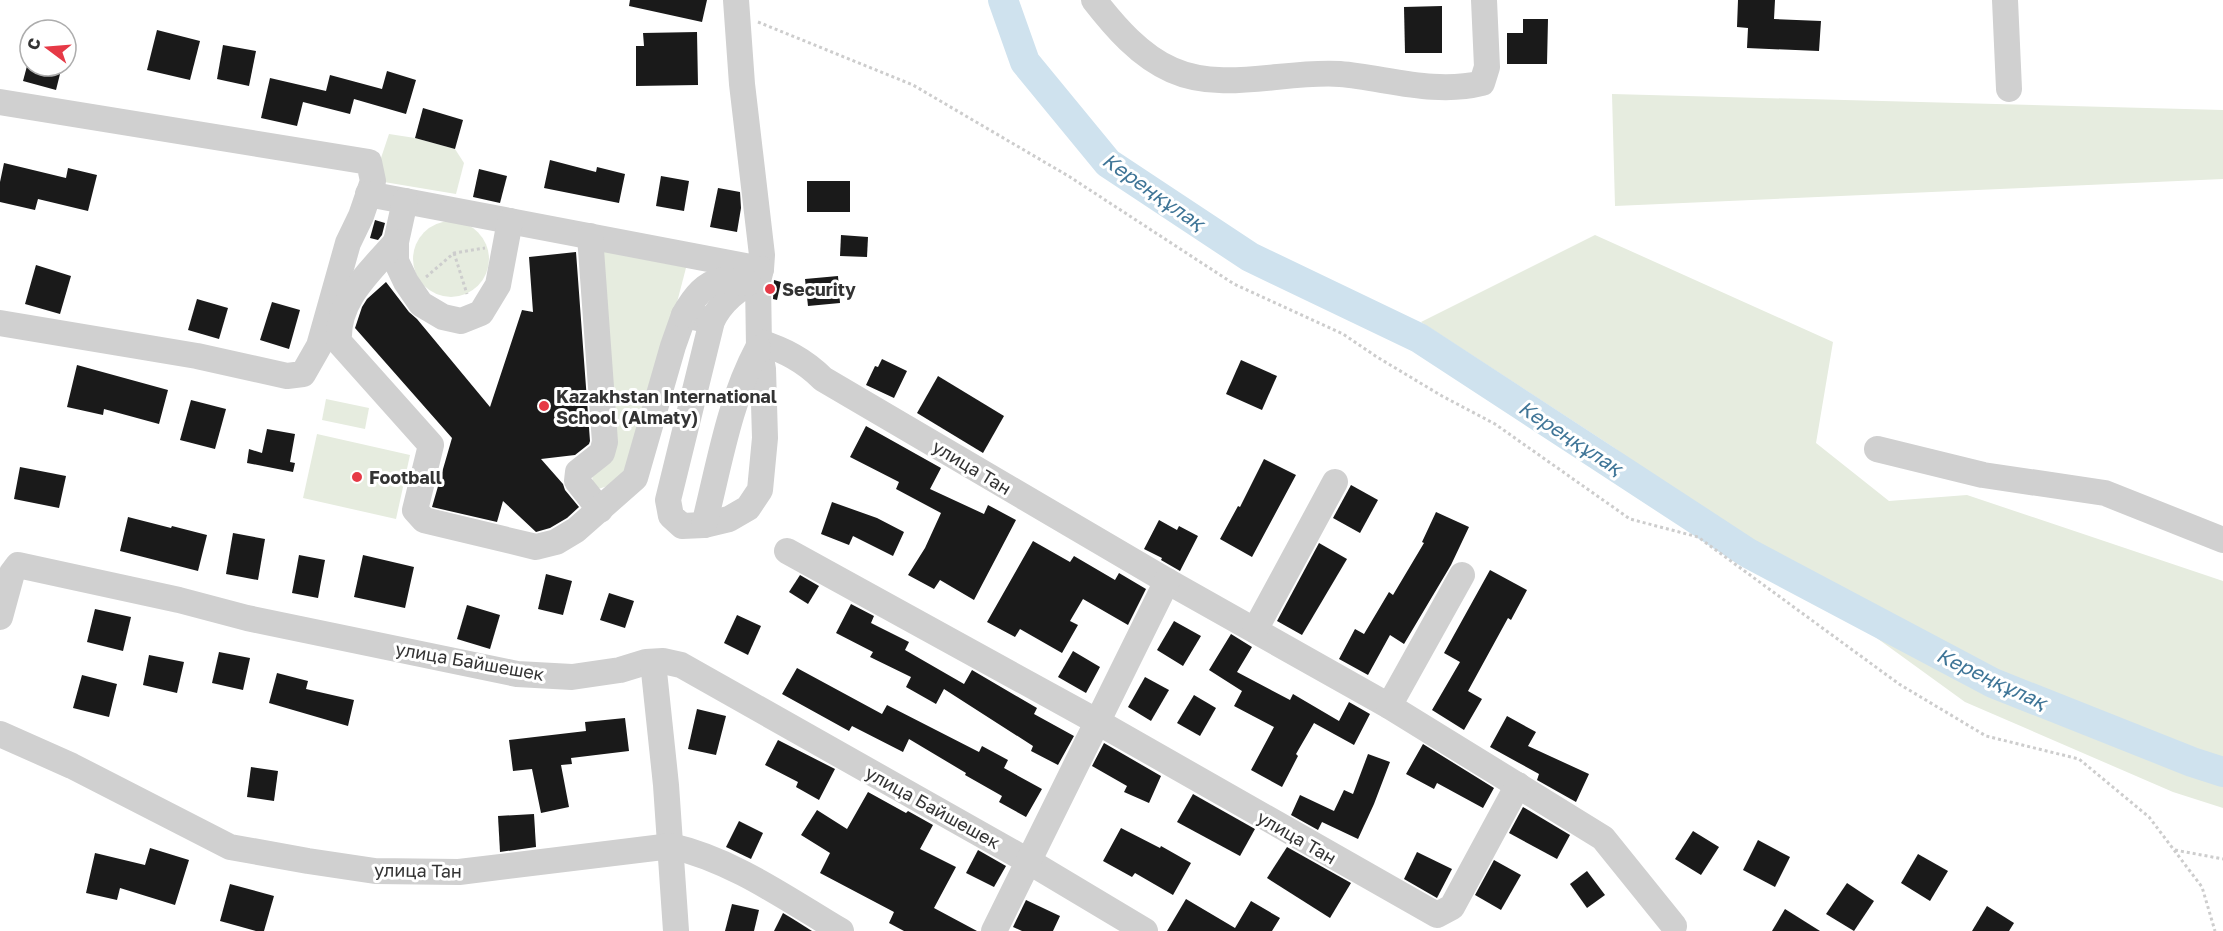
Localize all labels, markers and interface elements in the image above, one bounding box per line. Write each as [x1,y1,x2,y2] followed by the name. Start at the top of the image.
[18,18,78,78] north arrow
[22,36,45,52] text: С
[1098,147,1211,237] water label: Кереңқұлақ
[782,278,856,300] place label: Security
[763,282,777,296] marker: Security
[556,385,777,428] place label: Kazakhstan International School (Almaty)
[1514,395,1629,481] water label: Кереңқұлақ
[537,399,551,413] marker: Kazakhstan International School (Almaty)
[929,435,1015,499] street label: улица Тан
[369,466,442,488] place label: Football
[350,470,364,484] marker: Football
[394,637,546,685] street label: улица Байшешек
[1933,642,2053,716] water label: Кереңқұлақ
[862,761,1004,853] street label: улица Байшешек
[1253,805,1341,869] street label: улица Тан
[374,858,462,882] street label: улица Тан

